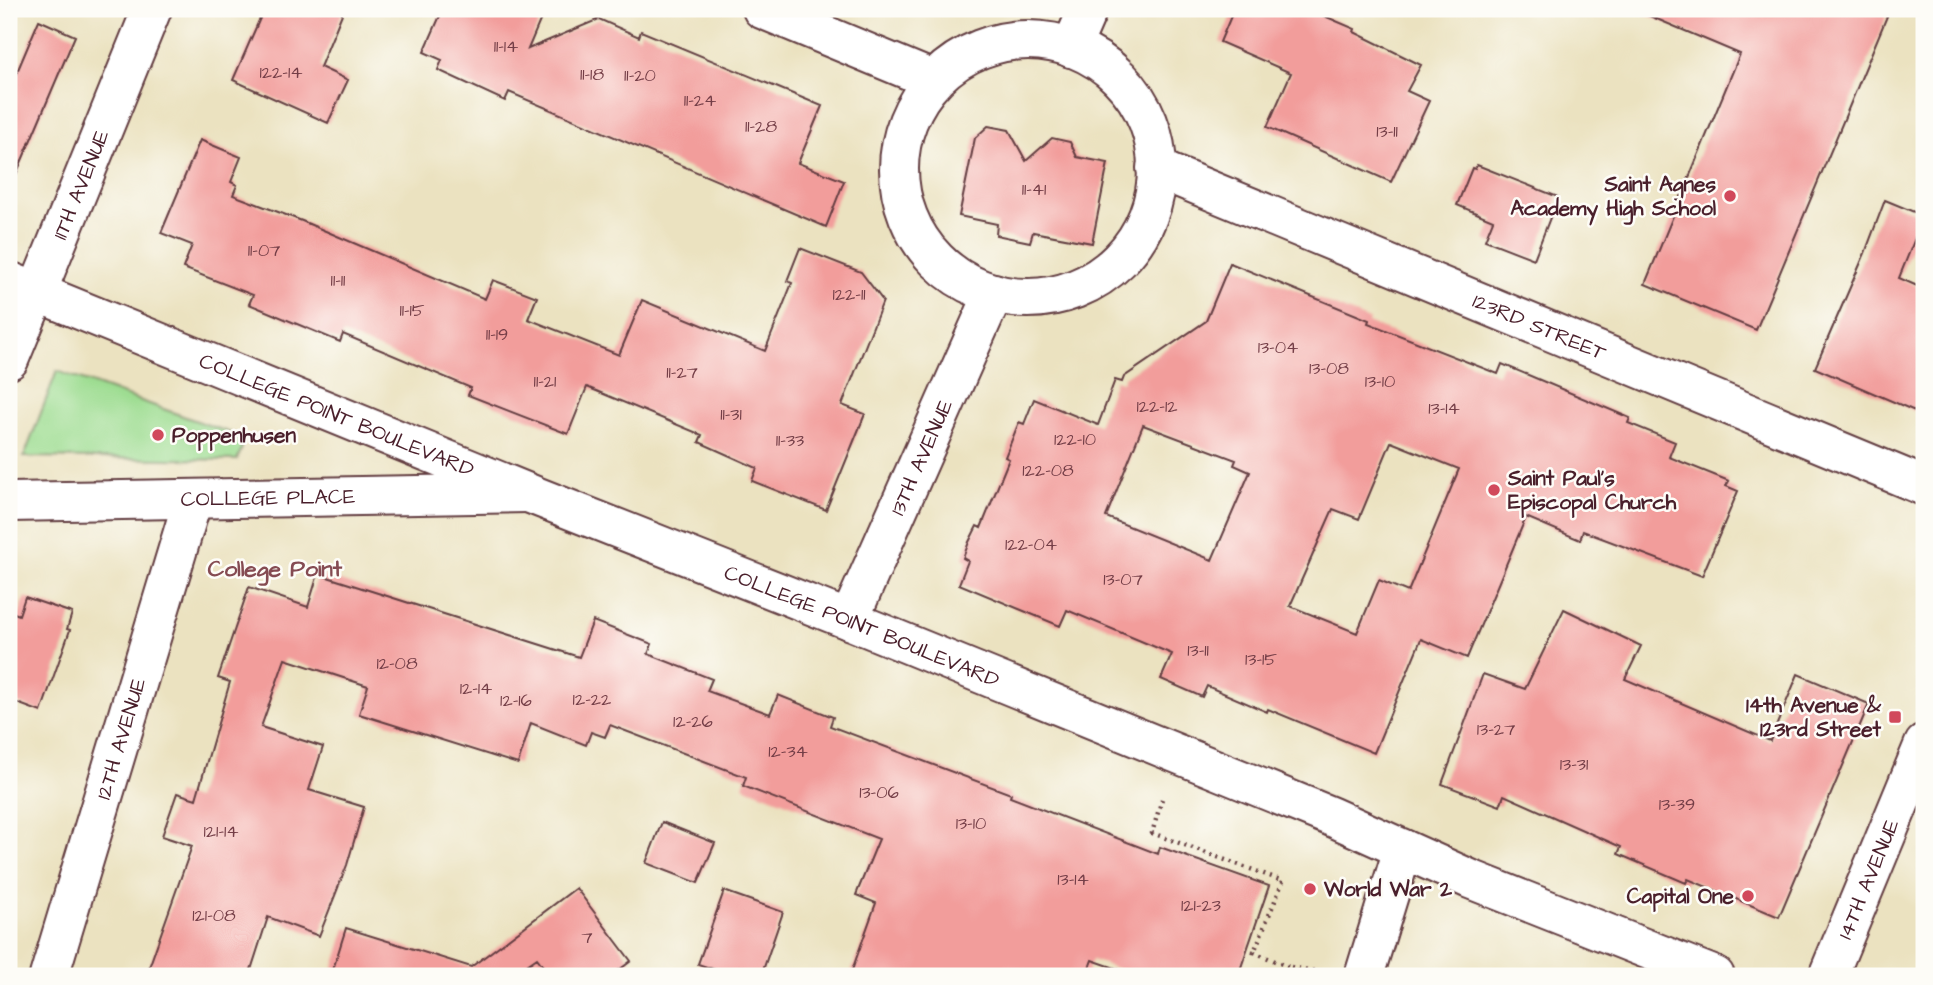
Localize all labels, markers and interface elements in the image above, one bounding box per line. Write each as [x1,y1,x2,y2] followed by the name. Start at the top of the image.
[494,34,518,59] house number: 11-14
[259,60,303,85] house number: 122-14
[580,62,604,87] house number: 11-18
[624,63,656,88] house number: 11-20
[684,88,716,113] house number: 11-24
[745,114,777,139] house number: 11-28
[1376,119,1398,144] house number: 13-11
[45,125,116,244] street label: 11TH AVENUE
[1511,170,1717,226] place label: Saint Agnes Academy High School
[1022,177,1046,202] house number: 11-41
[1722,188,1738,204] marker: Saint Agnes Academy High School
[248,238,280,263] house number: 11-07
[331,268,345,293] house number: 11-11
[832,282,866,307] house number: 122-11
[1468,286,1611,368] street label: 123RD STREET
[399,298,425,323] house number: 11-15
[486,322,508,347] house number: 11-19
[1258,335,1298,360] house number: 13-04
[195,346,479,484] street label: COLLEGE POINT BOULEVARD
[1309,356,1349,381] house number: 13-08
[666,360,698,385] house number: 11-27
[534,369,556,394] house number: 11-21
[1365,369,1395,394] house number: 13-10
[883,394,960,520] street label: 13TH AVENUE
[1136,394,1178,419] house number: 122-12
[1428,396,1460,421] house number: 13-14
[720,402,742,427] house number: 11-31
[172,421,296,451] place label: Poppenhusen
[150,427,166,443] marker: Poppenhusen
[1054,427,1096,452] house number: 122-10
[776,428,804,453] house number: 11-33
[1022,458,1074,483] house number: 122-08
[1507,464,1677,518] place label: Saint Paul's Episcopal Church
[180,481,356,514] street label: COLLEGE PLACE
[1486,482,1502,498] marker: Saint Paul's Episcopal Church
[1005,532,1057,557] house number: 122-04
[208,553,343,586] district label: College Point
[720,558,1004,694] street label: COLLEGE POINT BOULEVARD
[1103,567,1143,592] house number: 13-07
[1187,638,1209,663] house number: 13-11
[1245,647,1277,672] house number: 13-15
[376,651,418,676] house number: 12-08
[89,674,153,803] street label: 12TH AVENUE
[460,676,492,701] house number: 12-14
[573,687,612,712] house number: 12-22
[500,688,532,713] house number: 12-16
[1746,691,1882,744] place label: 14th Avenue & 123rd Street
[673,709,713,734] house number: 12-26
[1887,709,1903,725] marker: 14th Avenue & 123rd Street
[1477,717,1515,742] house number: 13-27
[768,739,808,764] house number: 12-34
[1560,752,1588,777] house number: 13-31
[859,780,899,805] house number: 13-06
[1659,792,1695,817] house number: 13-39
[956,811,986,836] house number: 13-10
[1830,814,1906,944] street label: 14TH AVENUE
[203,819,239,844] house number: 121-14
[1057,867,1089,892] house number: 13-14
[1323,875,1453,904] place label: World War 2
[1302,881,1318,897] marker: World War 2
[1627,882,1735,912] place label: Capital One
[1740,888,1756,904] marker: Capital One
[1181,893,1221,918] house number: 121-23
[192,903,236,928] house number: 121-08
[581,925,593,950] house number: 7

